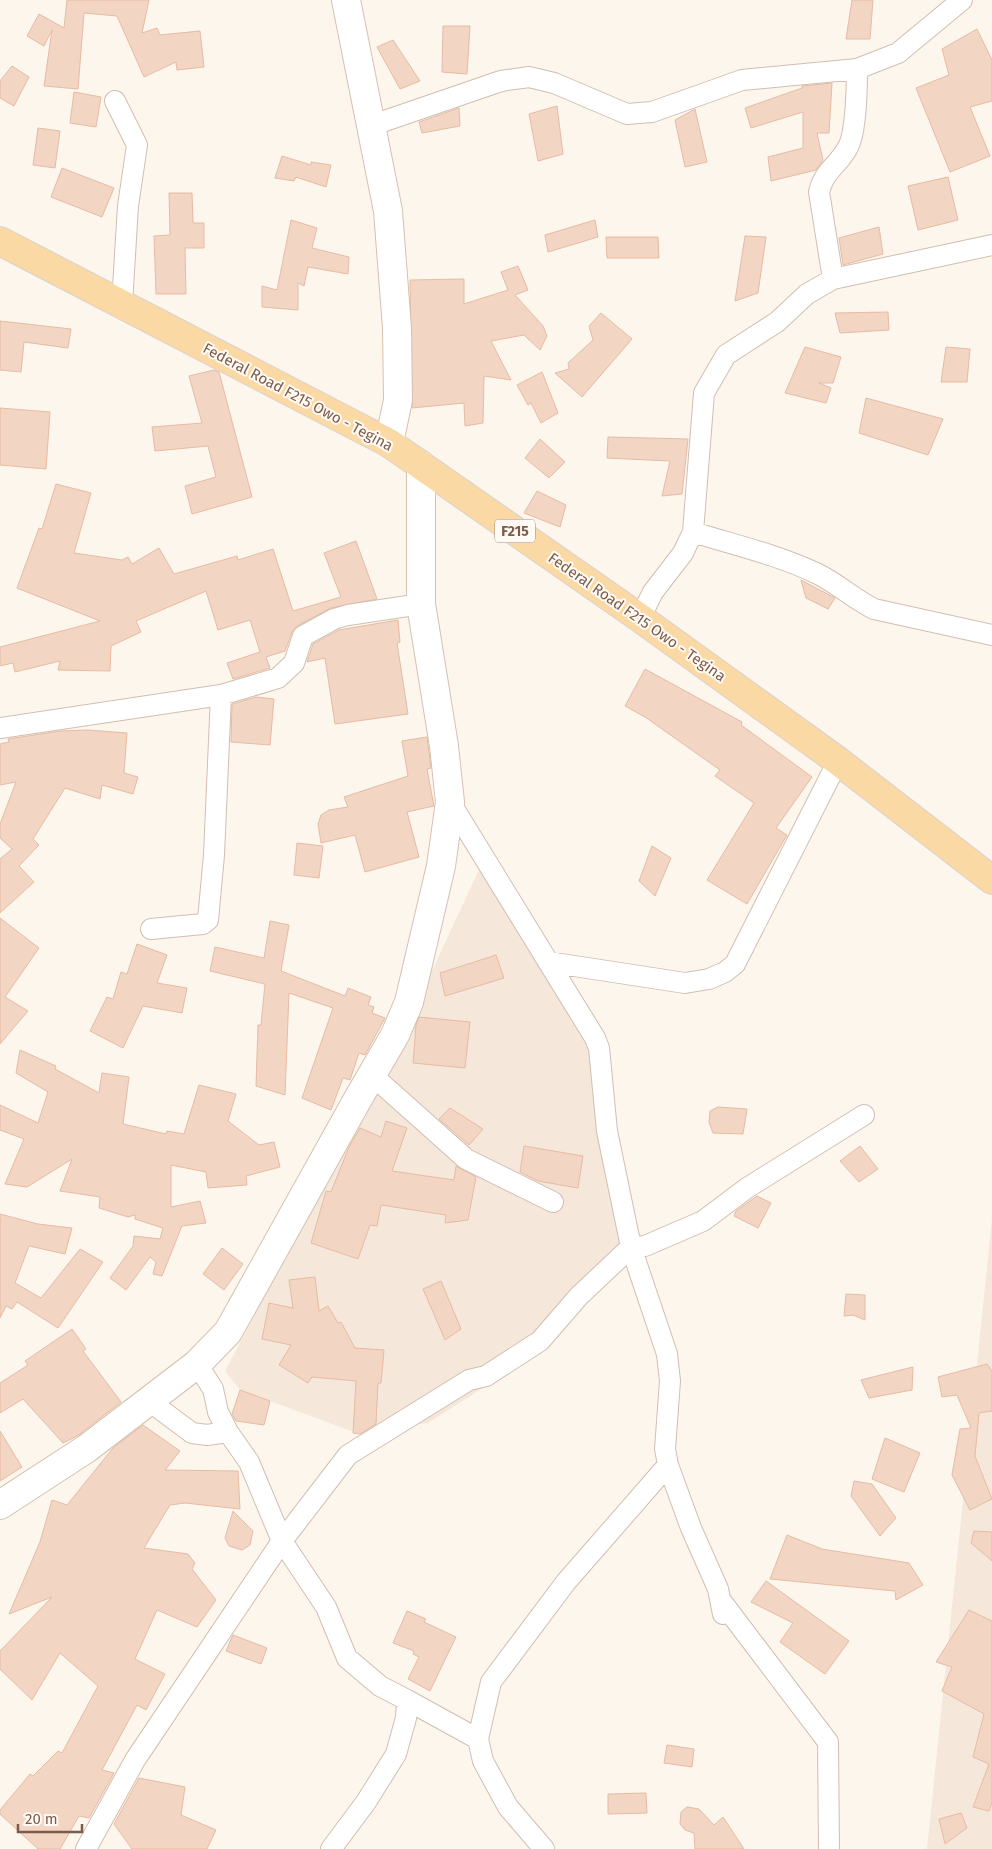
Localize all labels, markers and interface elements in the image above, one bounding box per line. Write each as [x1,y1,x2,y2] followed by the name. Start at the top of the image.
[200,339,396,455] street label: Federal Road F215 Owo - Tegina
[495,520,535,542] road number: F215
[545,549,729,685] street label: Federal Road F215 Owo - Tegina
[18,1802,81,1834] scale bar
[25,1810,58,1828] text: 20 m

